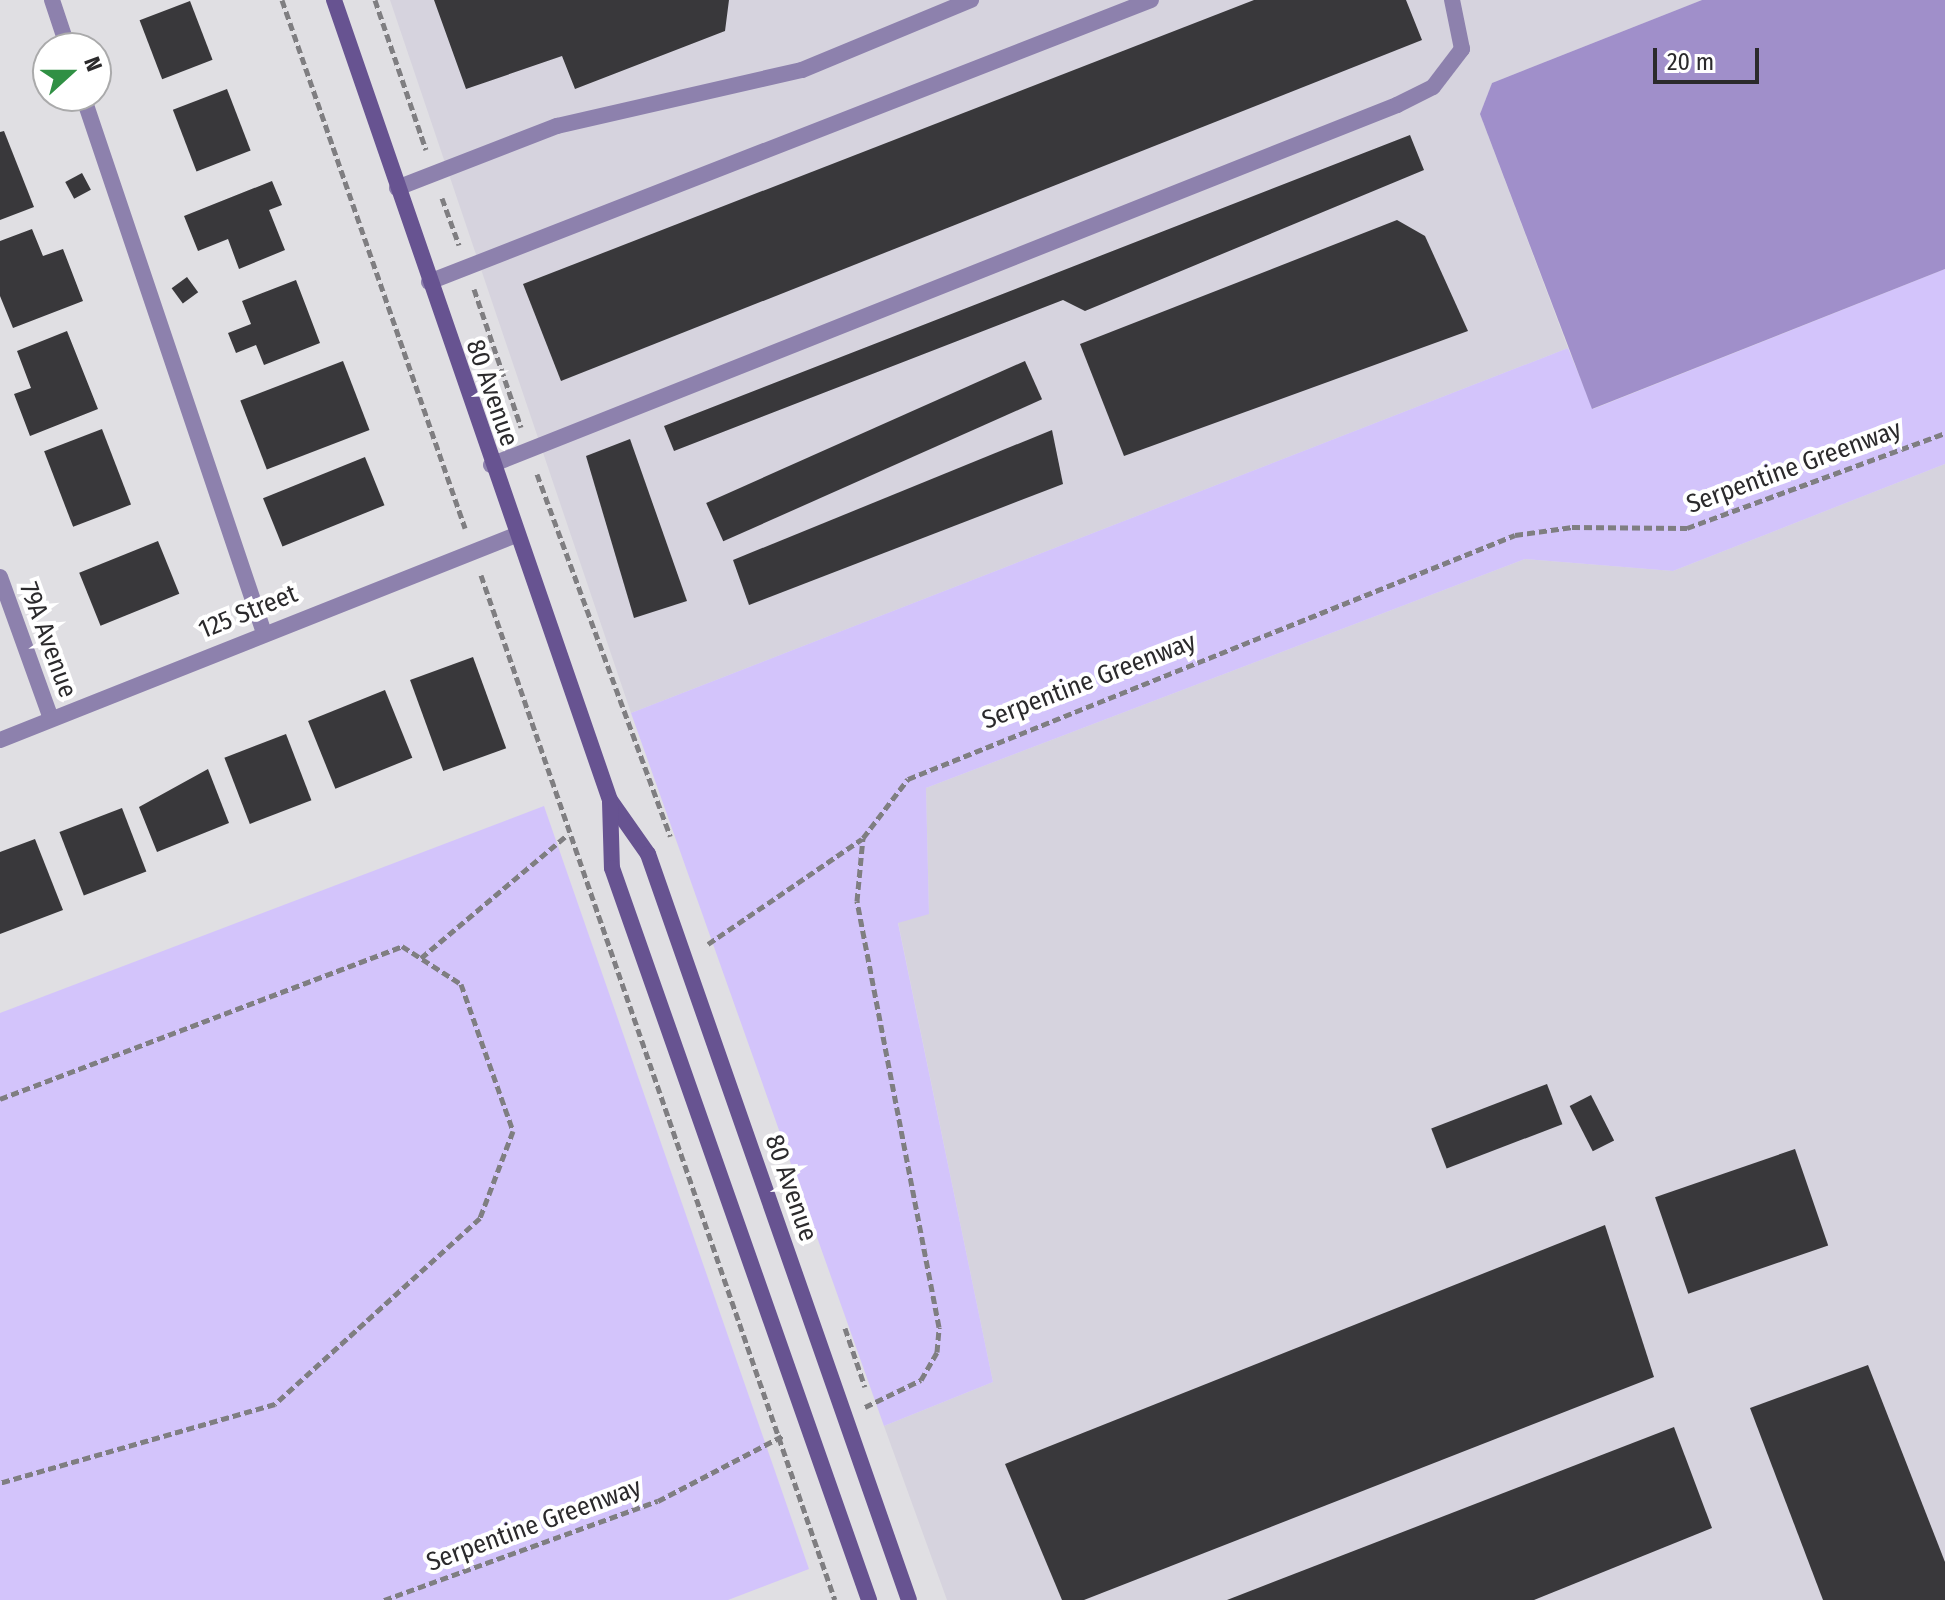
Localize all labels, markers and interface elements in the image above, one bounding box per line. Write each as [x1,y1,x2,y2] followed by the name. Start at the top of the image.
[32,32,112,112] north arrow
[1657,32,1763,82] scale bar
[1667,48,1714,76] text: 20 m
[78,53,108,75] text: N
[459,336,525,450] street label: 80 Avenue
[1682,414,1906,520] street label: Serpentine Greenway
[13,578,83,702] street label: 79A Avenue
[194,578,302,646] street label: 125 Street
[978,626,1200,736] street label: Serpentine Greenway
[758,1131,824,1245] street label: 80 Avenue
[422,1472,646,1578] street label: Serpentine Greenway

